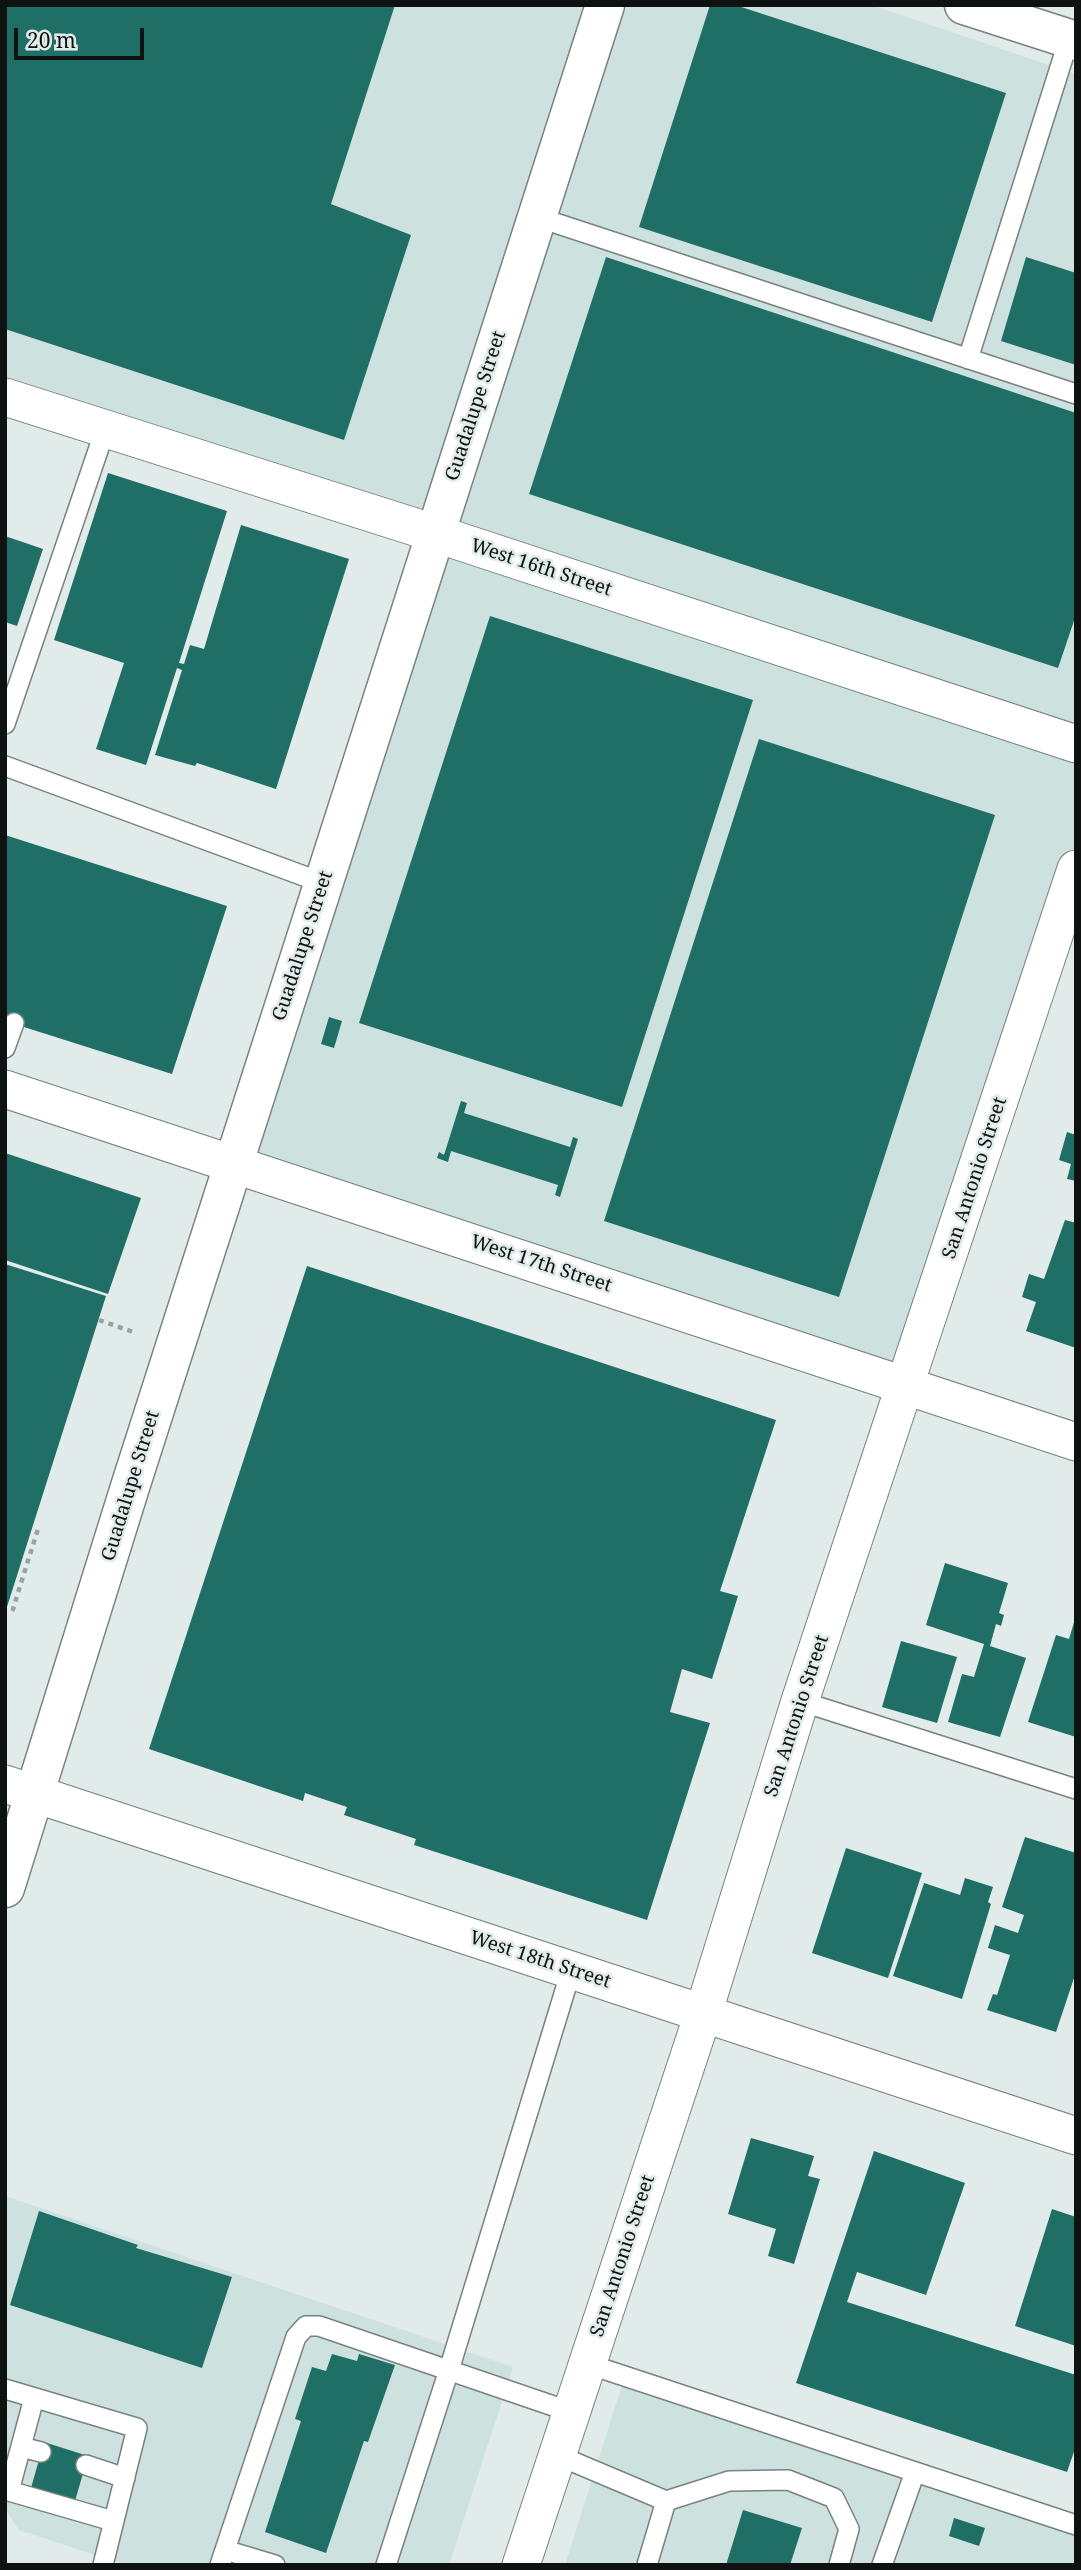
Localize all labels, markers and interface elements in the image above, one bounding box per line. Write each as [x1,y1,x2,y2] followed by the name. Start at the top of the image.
[18,14,147,58] scale bar
[27,26,76,54] text: 20 m
[441,328,511,484] street label: Guadalupe Street
[468,534,614,602] street label: West 16th Street
[268,868,338,1024] street label: Guadalupe Street
[938,1094,1012,1262] street label: San Antonio Street
[468,1230,614,1298] street label: West 17th Street
[97,1408,165,1564] street label: Guadalupe Street
[760,1632,834,1800] street label: San Antonio Street
[467,1926,613,1994] street label: West 18th Street
[586,2172,660,2340] street label: San Antonio Street

